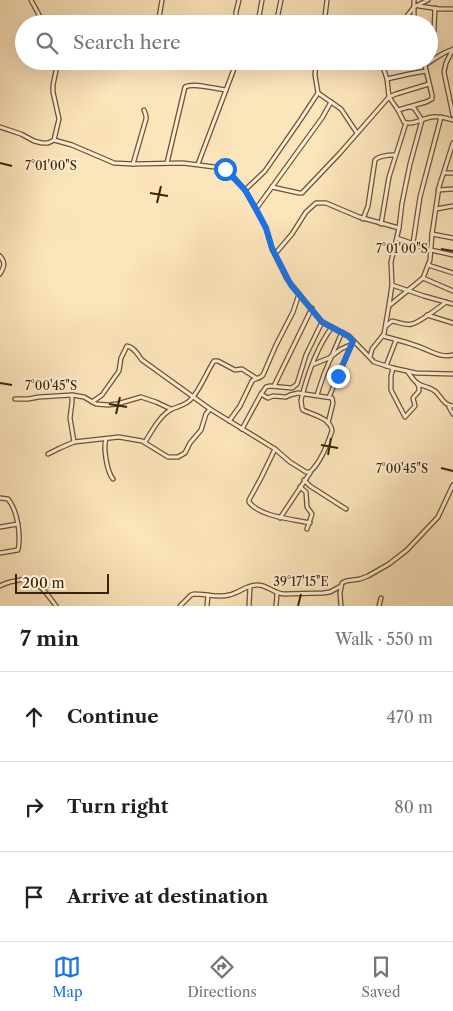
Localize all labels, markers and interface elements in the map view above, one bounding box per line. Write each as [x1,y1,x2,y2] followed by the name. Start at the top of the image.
[15,15,438,70] search box
[33,29,61,57] icon: search
[73,31,181,54] text: Search here
[25,158,77,173] text: 7°01'00"S
[214,158,237,181] route start
[376,241,428,256] text: 7°01'00"S
[327,365,350,388] route end
[25,378,77,393] text: 7°00'45"S
[376,461,428,476] text: 7°00'45"S
[15,571,109,594] scale bar
[22,574,65,592] text: 200 m
[273,574,329,589] text: 39°17'15"E
[20,626,79,651] text: 7 min
[335,629,433,649] text: Walk · 550 m
[20,703,48,731] icon: ahead
[67,705,159,728] text: Continue
[387,707,433,727] text: 470 m
[20,793,48,821] icon: right
[67,795,168,818] text: Turn right
[394,797,433,817] text: 80 m
[20,883,48,911] icon: arrive
[67,885,268,908] text: Arrive at destination
[52,953,83,1001] tab: Map
[187,953,257,1001] tab: Directions
[362,953,400,1001] tab: Saved

